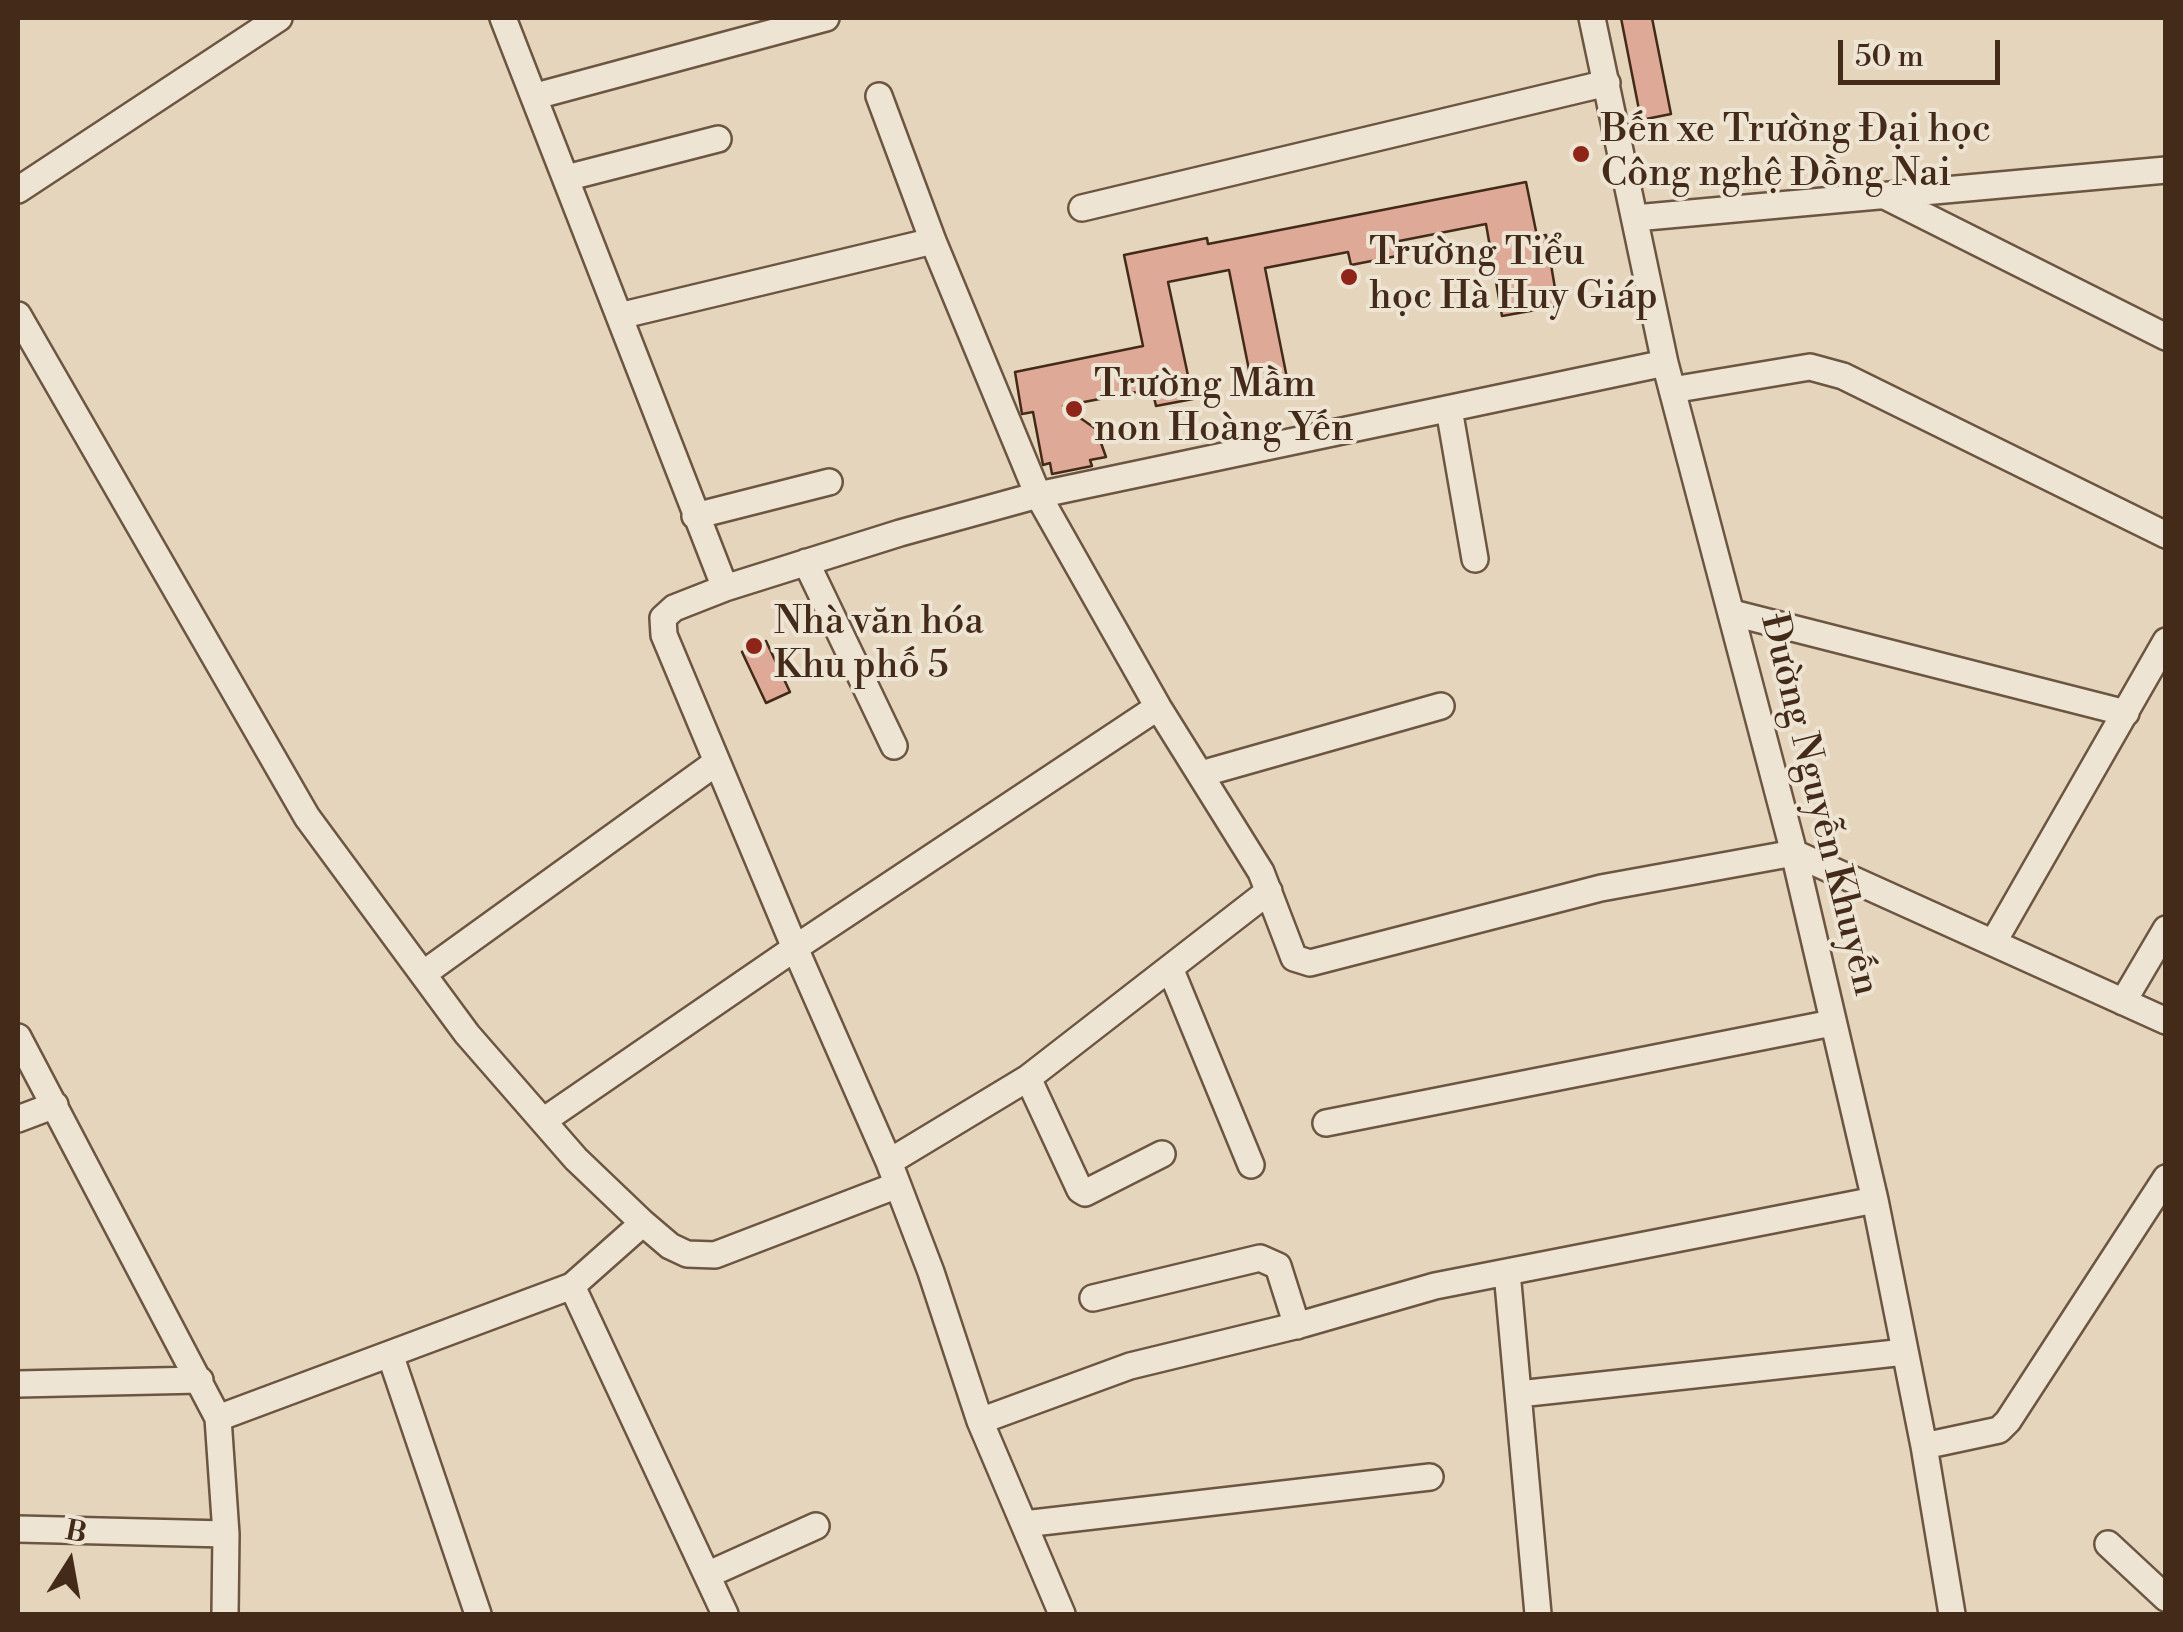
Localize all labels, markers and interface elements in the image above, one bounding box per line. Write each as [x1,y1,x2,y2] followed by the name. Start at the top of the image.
[1843,20,2006,82] scale bar
[1855,38,1924,76] text: 50 m
[1601,109,1991,198] place label: Bến xe Trường Đại học Công nghệ Đồng Nai
[1570,143,1592,165] marker: Bến xe Trường Đại học Công nghệ Đồng Nai
[1369,232,1658,322] place label: Trường Tiểu học Hà Huy Giáp
[1338,266,1360,288] marker: Trường Tiểu học Hà Huy Giáp
[1094,364,1354,454] place label: Trường Mầm non Hoàng Yến
[1063,398,1085,420] marker: Trường Mầm non Hoàng Yến
[774,601,984,690] place label: Nhà văn hóa Khu phố 5
[1749,610,1887,1000] street label: Đường Nguyễn Khuyến
[743,635,765,657] marker: Nhà văn hóa Khu phố 5
[20,1512,120,1612] north arrow
[62,1513,89,1551] text: B

